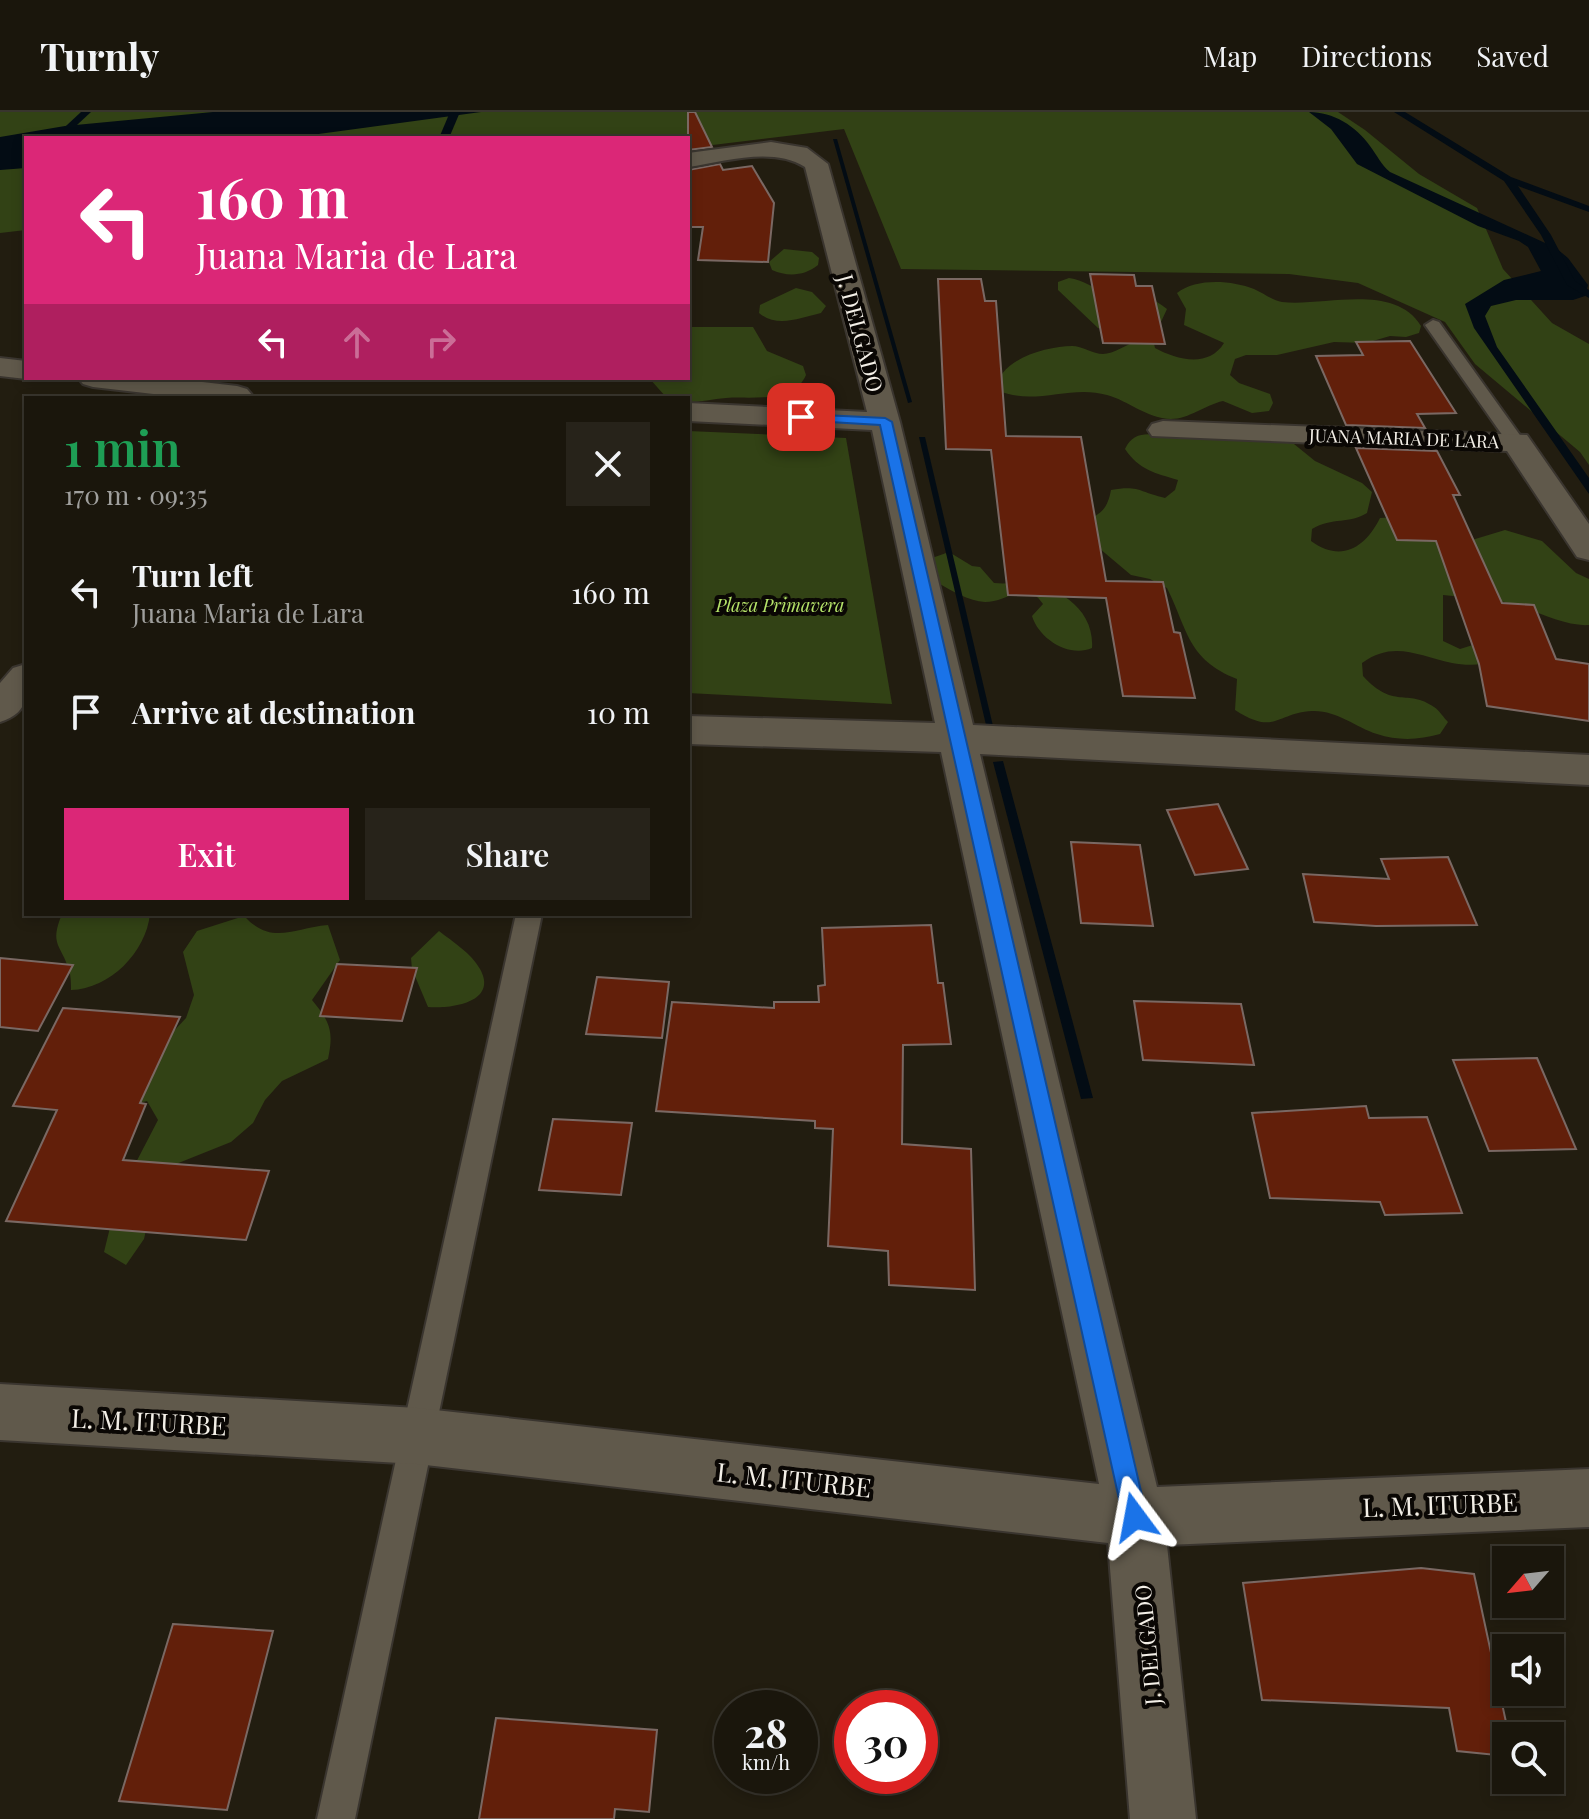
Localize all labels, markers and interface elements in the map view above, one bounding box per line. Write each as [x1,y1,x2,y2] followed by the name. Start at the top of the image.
[40,30,159,81] text: Turnly
[1203,37,1257,74] text: Map
[1301,37,1432,74] text: Directions
[1476,37,1549,74] text: Saved
[196,158,349,233] text: 160 m
[64,168,168,272] icon: left
[196,230,517,278] text: Juana Maria de Lara
[831,270,891,395] street label: J. DELGADO
[251,320,295,364] icon: left
[335,320,379,364] icon: ahead
[419,320,463,364] icon: right
[767,383,835,451] pin
[779,395,823,439] icon: arrive
[64,415,181,479] text: 1 min
[566,422,650,506] button: close
[1308,423,1500,453] street label: JUANA MARIA DE LARA
[64,477,207,512] text: 170 m · 09:35
[132,555,253,595] text: Turn left
[64,570,108,614] icon: left
[571,572,650,612] text: 160 m
[715,593,844,617] park label: Plaza Primavera
[132,595,364,630] text: Juana Maria de Lara
[64,690,108,734] icon: arrive
[132,692,415,732] text: Arrive at destination
[587,692,650,732] text: 10 m
[64,808,349,900] button: Exit
[365,808,650,900] button: Share
[70,1399,228,1443] street label: L. M. ITURBE
[715,1453,873,1505] street label: L. M. ITURBE
[1093,1475,1177,1559] position arrow
[1362,1484,1518,1524] street label: L. M. ITURBE
[1492,1546,1564,1618] north arrow
[1492,1546,1564,1794] map controls
[1127,1583,1167,1708] street label: J. DELGADO
[1492,1634,1564,1706] button: sound
[834,1690,938,1794] speed limit sign: 30
[744,1705,788,1758] text: 28
[1492,1722,1564,1794] button: search
[742,1748,790,1775] text: km/h

